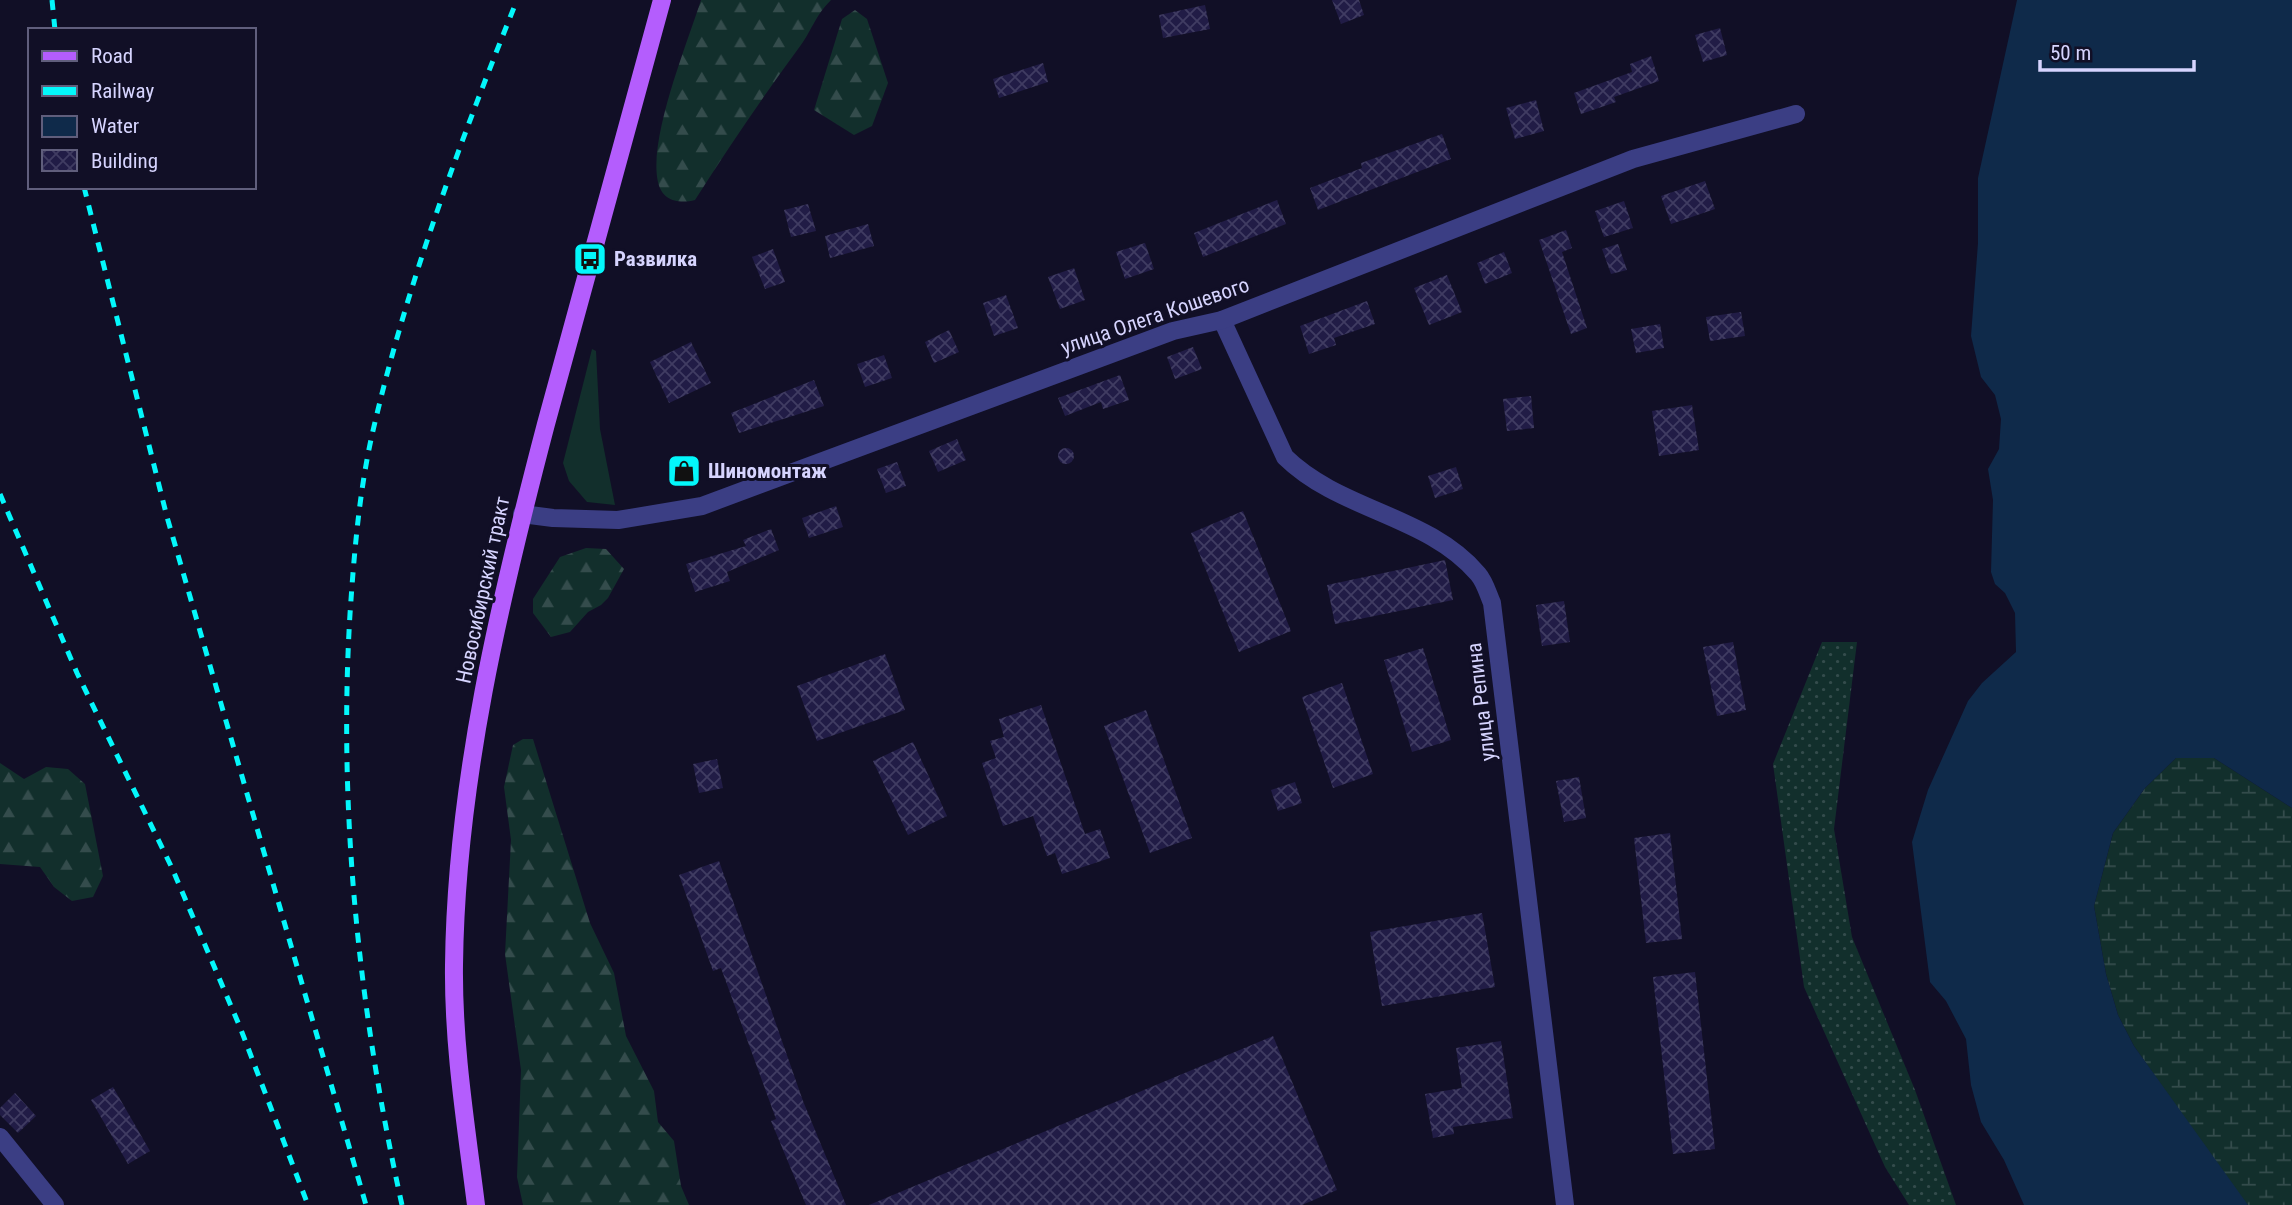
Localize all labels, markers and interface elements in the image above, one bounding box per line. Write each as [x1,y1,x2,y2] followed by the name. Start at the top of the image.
[28,28,256,189] legend
[2040,28,2194,72] scale bar
[2050,41,2091,65] text: 50 m
[91,44,133,68] text: Road
[91,79,154,103] text: Railway
[91,114,139,138] text: Water
[91,149,158,173] text: Building
[571,240,609,278] bus stop icon: Развилка
[614,247,697,271] place label: Развилка
[1058,273,1252,359] street label: улица Олега Кошевого
[665,452,703,490] shop icon: Шиномонтаж
[708,459,827,483] place label: Шиномонтаж
[451,494,515,686] street label: Новосибирский тракт
[1462,641,1500,763] street label: улица Репина

